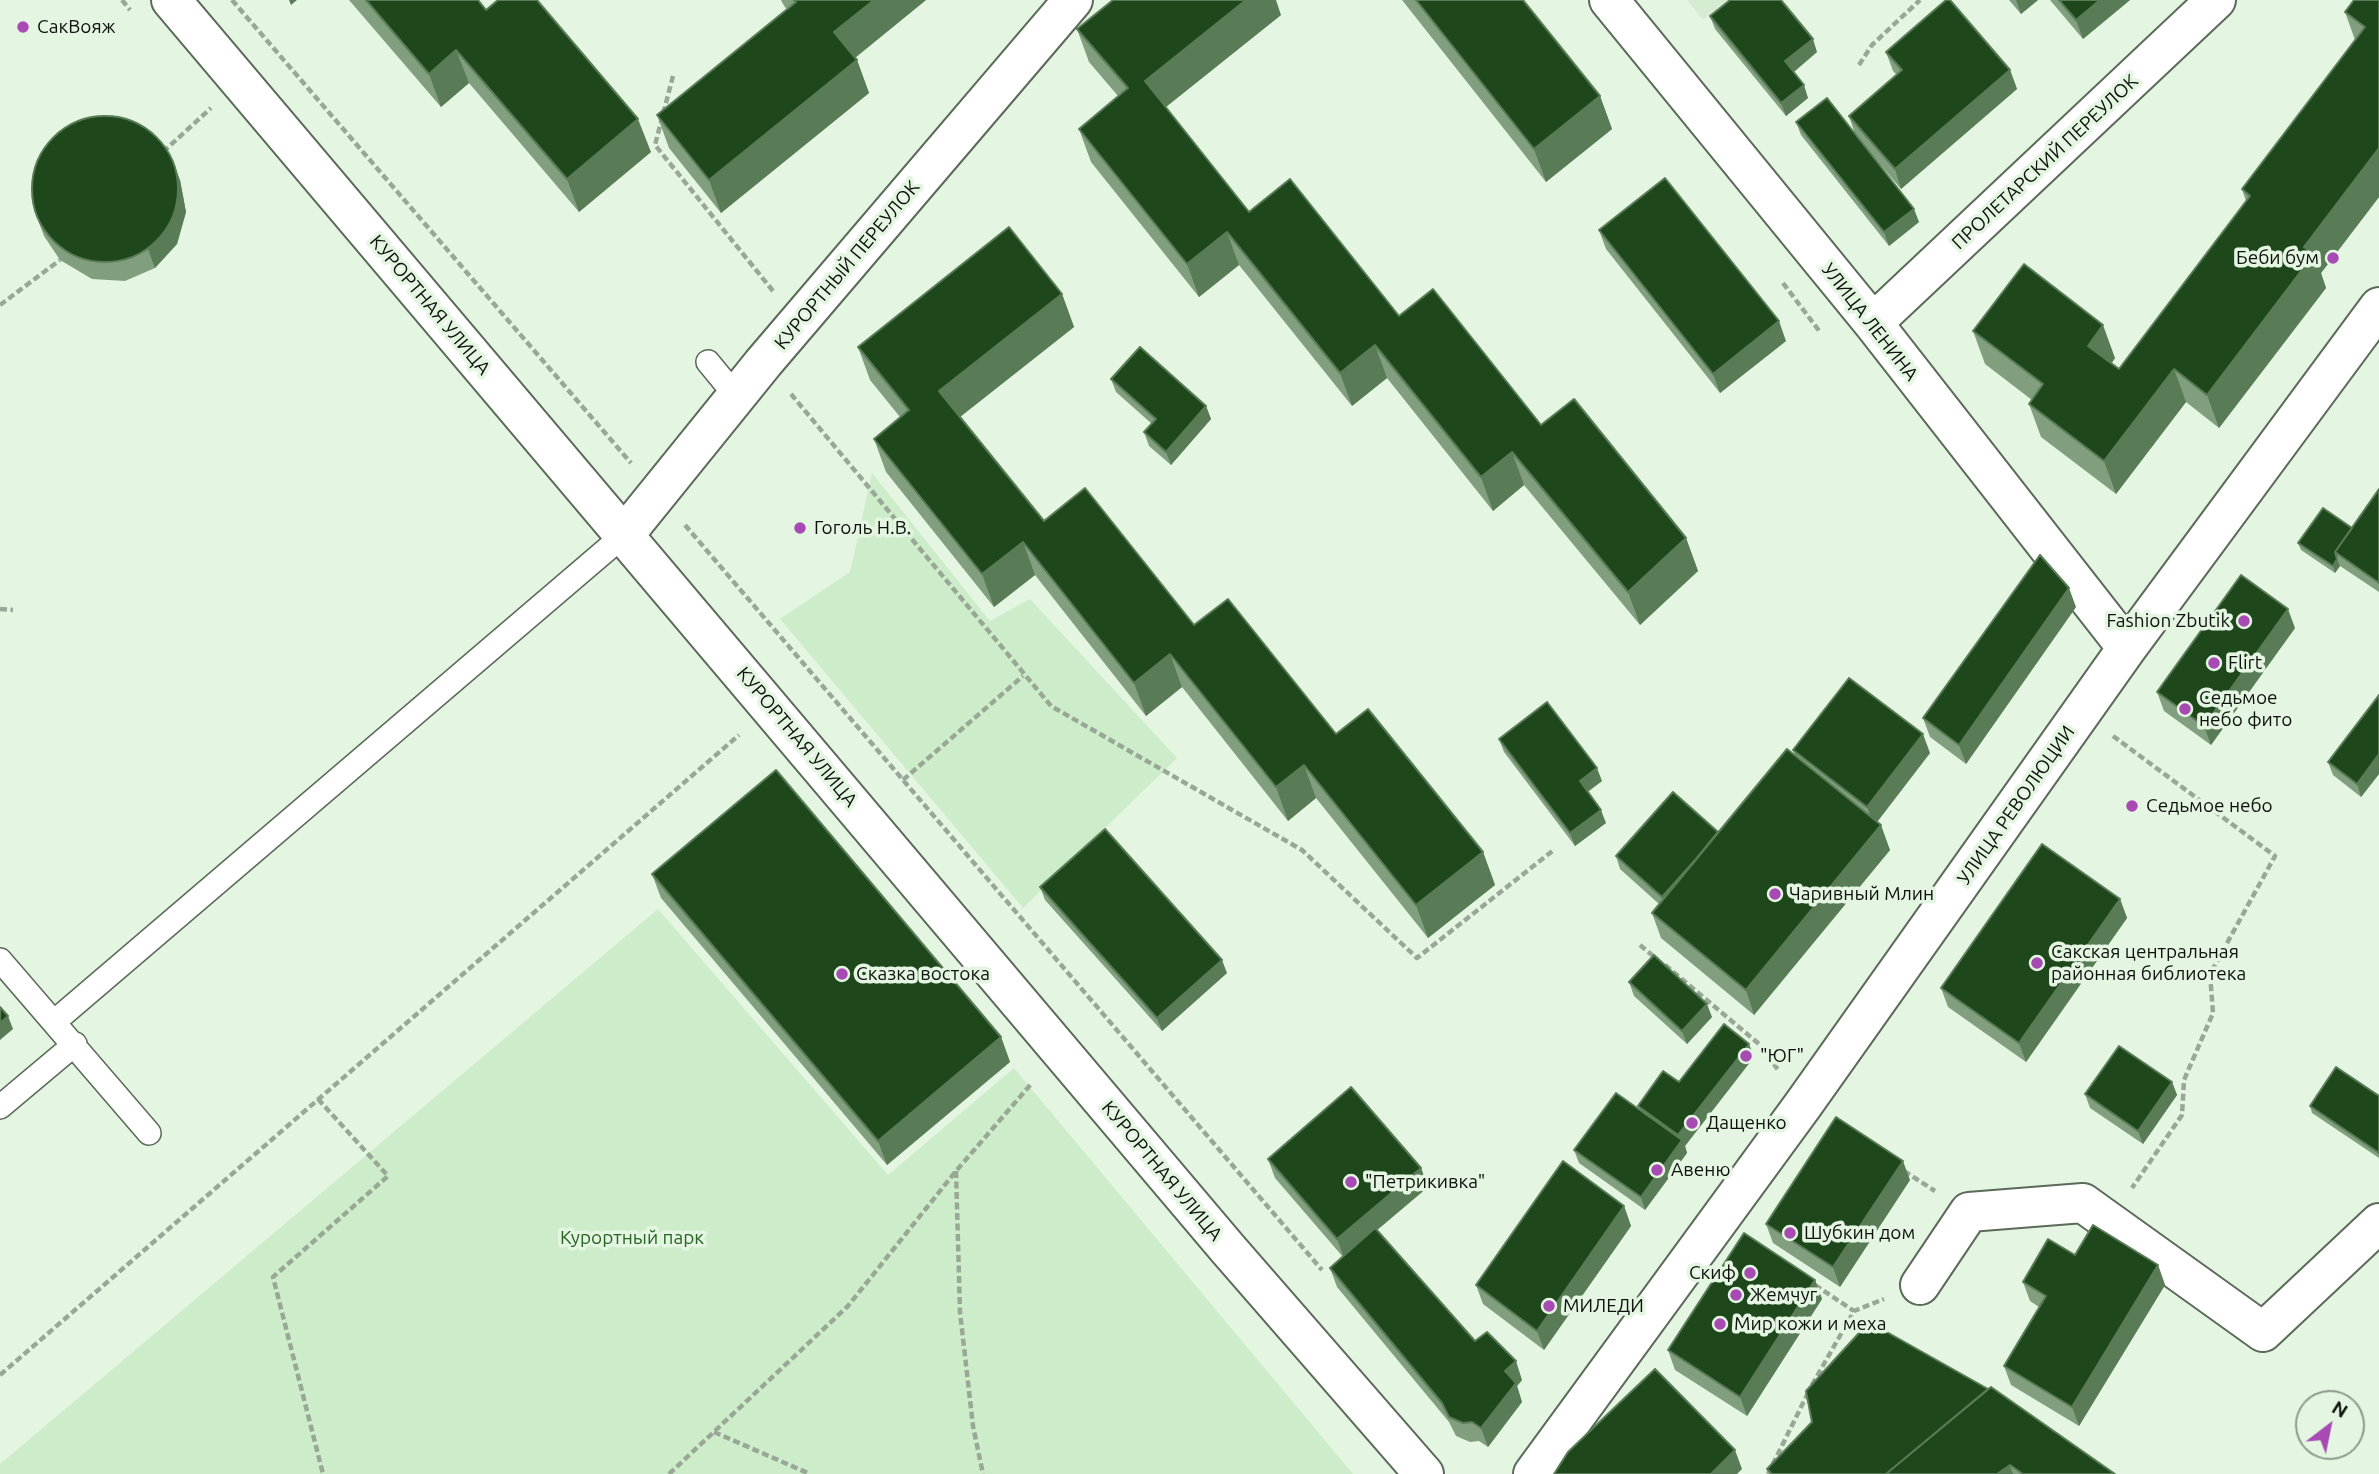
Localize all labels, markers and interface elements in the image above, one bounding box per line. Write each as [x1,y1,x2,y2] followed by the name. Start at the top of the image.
[37,16,116,38] place label: СакВояж
[15,19,31,35] marker: СакВояж
[1947,70,2143,254] street label: ПРОЛЕТАРСКИЙ ПЕРЕУЛОК
[770,176,924,354] street label: КУРОРТНЫЙ ПЕРЕУЛОК
[365,230,495,380] street label: КУРОРТНАЯ УЛИЦА
[2236,247,2319,269] place label: Беби бум
[2325,250,2341,266] marker: Беби бум
[1817,259,1923,385] street label: УЛИЦА ЛЕНИНА
[814,517,911,539] place label: Гоголь Н.В.
[792,520,808,536] marker: Гоголь Н.В.
[2107,610,2230,632] place label: Fashion Zbutik
[2236,613,2252,629] marker: Fashion Zbutik
[2228,652,2262,674] place label: Flirt
[2206,655,2222,671] marker: Flirt
[732,662,862,812] street label: КУРОРТНАЯ УЛИЦА
[2199,687,2292,731] place label: Седьмое небо фито
[2177,701,2193,717] marker: Седьмое небо фито
[1953,721,2079,889] street label: УЛИЦА РЕВОЛЮЦИИ
[2146,795,2273,817] place label: Седьмое небо
[2124,798,2140,814] marker: Седьмое небо
[1789,883,1934,905] place label: Чаривный Млин
[1767,886,1783,902] marker: Чаривный Млин
[2051,941,2246,985] place label: Сакская центральная районная библиотека
[2029,955,2045,971] marker: Сакская центральная районная библиотека
[856,963,990,985] place label: Сказка востока
[834,966,850,982] marker: Сказка востока
[1760,1045,1804,1067] place label: "ЮГ"
[1738,1048,1754,1064] marker: "ЮГ"
[1097,1096,1227,1246] street label: КУРОРТНАЯ УЛИЦА
[1706,1112,1787,1134] place label: Дащенко
[1684,1115,1700,1131] marker: Дащенко
[1671,1159,1730,1181] place label: Авеню
[1649,1162,1665,1178] marker: Авеню
[1365,1171,1485,1193] place label: "Петрикивка"
[1343,1174,1359,1190] marker: "Петрикивка"
[1804,1222,1915,1244] place label: Шубкин дом
[1782,1225,1798,1241] marker: Шубкин дом
[560,1227,704,1249] park label: Курортный парк
[1689,1262,1736,1284] place label: Скиф
[1742,1265,1758,1281] marker: Скиф
[1750,1284,1817,1306] place label: Жемчуг
[1728,1287,1744,1303] marker: Жемчуг
[1563,1295,1644,1317] place label: МИЛЕДИ
[1541,1298,1557,1314] marker: МИЛЕДИ
[1734,1313,1886,1335] place label: Мир кожи и меха
[1712,1316,1728,1332] marker: Мир кожи и меха
[2295,1390,2365,1460] north arrow
[2328,1396,2352,1422] text: N

